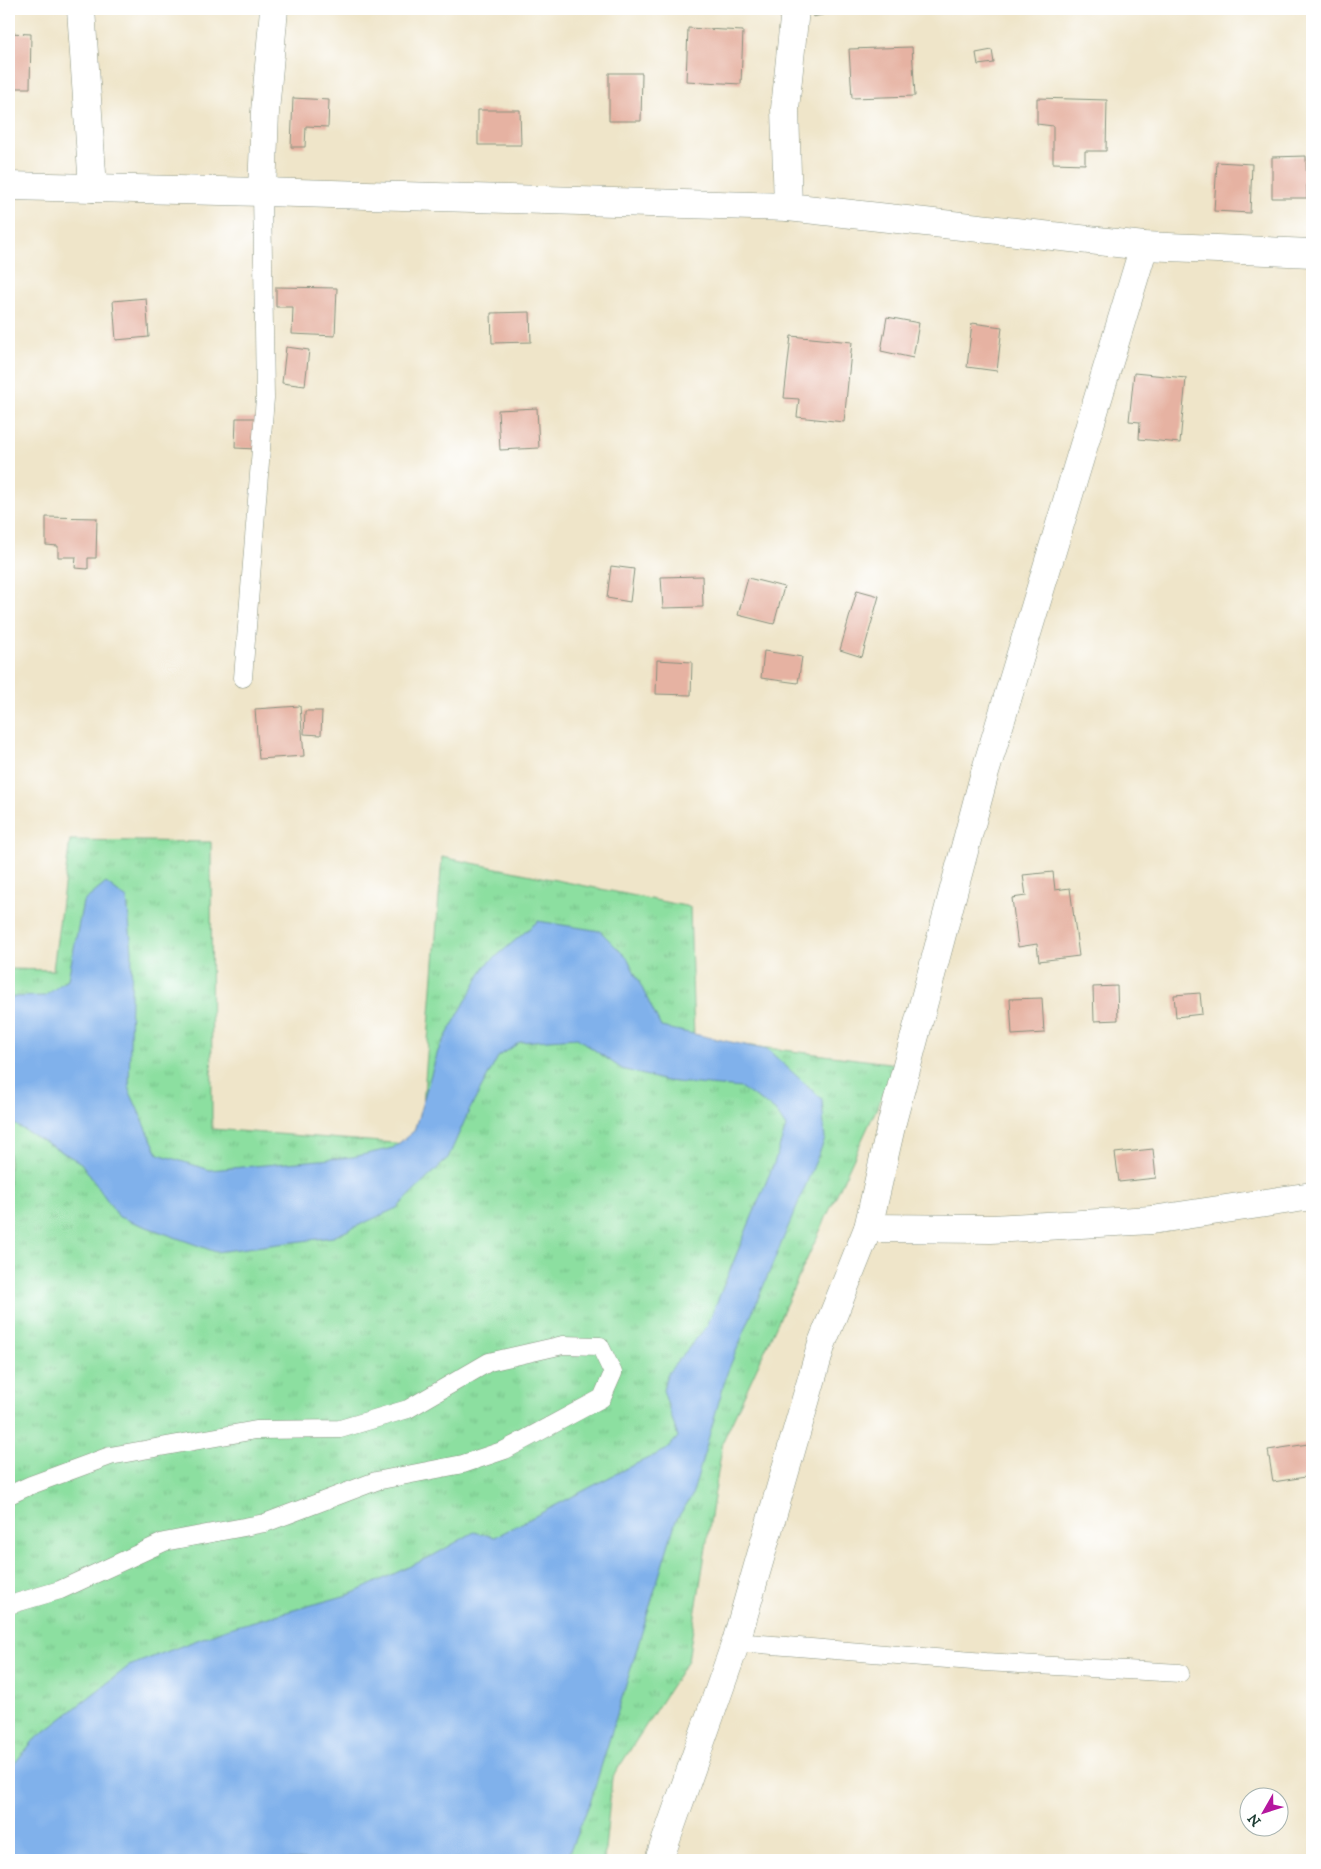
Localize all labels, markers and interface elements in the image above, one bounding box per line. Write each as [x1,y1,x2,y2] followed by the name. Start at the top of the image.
[1238,1786,1288,1836] north arrow
[1244,1809,1265,1830] text: N

